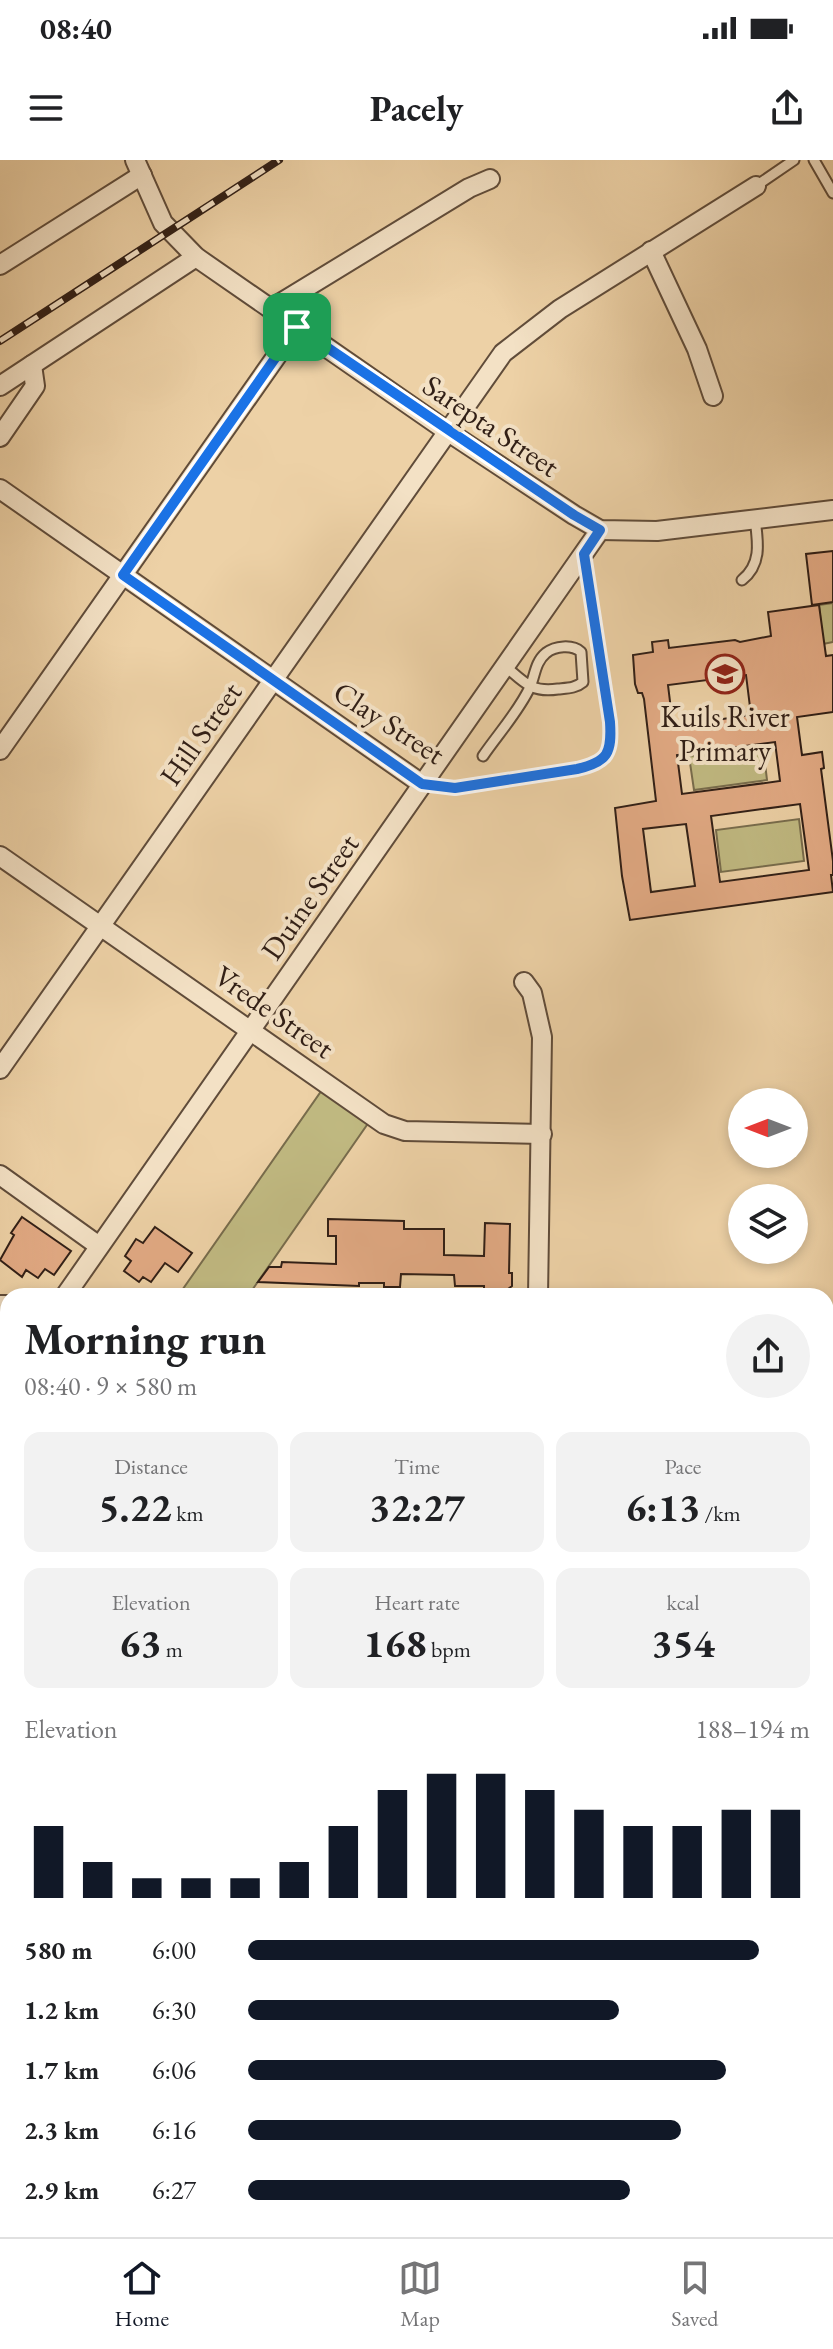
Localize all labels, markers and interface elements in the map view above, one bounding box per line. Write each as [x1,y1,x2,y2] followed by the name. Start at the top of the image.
[40,9,112,48] text: 08:40
[370,85,463,132] text: Pacely
[24,86,68,130] icon: menu
[765,86,809,130] icon: share
[263,293,331,361] pin
[275,305,319,349] icon: arrive
[415,366,568,486] street label: Sarepta Street
[704,653,746,695] school or university icon: Kuils River Primary
[326,672,453,773] street label: Clay Street
[151,674,251,793] street label: Hill Street
[660,697,790,770] place label: Kuils River Primary
[252,826,368,967] street label: Duine Street
[207,956,342,1067] street label: Vrede Street
[728,1088,808,1168] north arrow
[728,1088,808,1264] map controls
[728,1184,808,1264] button: layers
[24,1310,266,1367] text: Morning run
[726,1314,810,1398] button: share
[24,1369,197,1403] text: 08:40 · 9 × 580 m
[114,1452,188,1481] text: Distance
[394,1452,440,1481] text: Time
[665,1452,701,1481] text: Pace
[98,1481,172,1533] text: 5.22
[369,1481,465,1533] text: 32:27
[625,1481,700,1533] text: 6:13
[172,1499,204,1528] text: km
[700,1499,741,1528] text: /km
[111,1588,191,1617] text: Elevation
[374,1588,460,1617] text: Heart rate
[666,1588,700,1617] text: kcal
[119,1617,161,1669] text: 63
[363,1617,427,1669] text: 168
[651,1617,715,1669] text: 354
[161,1635,183,1664] text: m
[427,1635,471,1664] text: bpm
[24,1712,118,1746] text: Elevation
[695,1712,810,1746] text: 188–194 m
[24,1933,92,1967] text: 580 m
[152,1933,196,1967] text: 6:00
[24,1993,99,2027] text: 1.2 km
[152,1993,196,2027] text: 6:30
[24,2053,99,2087] text: 1.7 km
[152,2053,196,2087] text: 6:06
[24,2113,99,2147] text: 2.3 km
[152,2113,196,2147] text: 6:16
[24,2173,99,2207] text: 2.9 km
[152,2173,196,2207] text: 6:27
[115,2256,169,2333] tab: Home
[398,2256,442,2333] tab: Map
[671,2256,718,2333] tab: Saved

